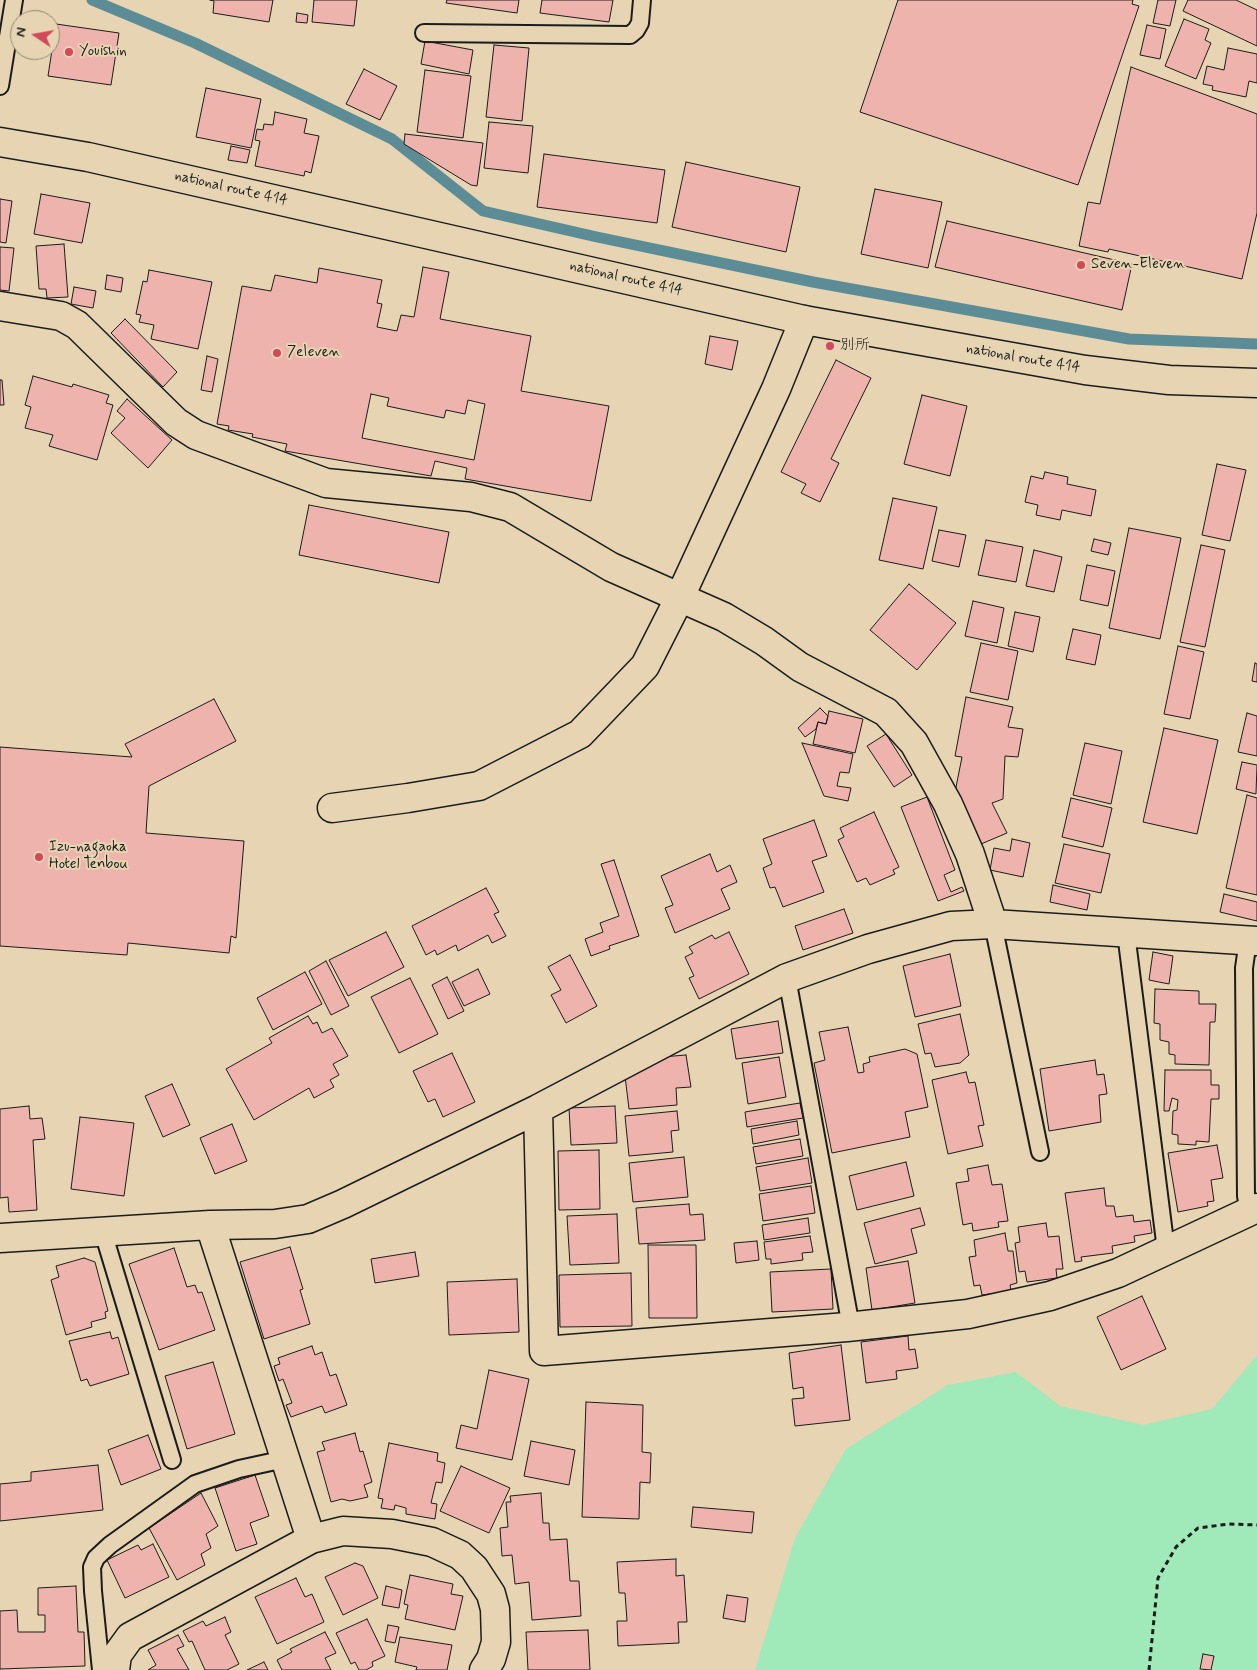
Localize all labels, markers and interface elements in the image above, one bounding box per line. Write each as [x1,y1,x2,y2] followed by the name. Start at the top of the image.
[10,10,60,60] north arrow
[12,26,31,39] text: N
[79,43,127,61] place label: Youishin
[63,46,75,58] marker: Youishin
[173,167,289,211] street label: national route 414
[1091,256,1185,274] place label: Seven-Eleven
[568,257,684,301] street label: national route 414
[1075,259,1087,271] marker: Seven-Eleven
[840,337,870,355] place label: 別所
[824,340,836,352] marker: 別所
[964,340,1082,378] street label: national route 414
[287,344,341,362] place label: 7eleven
[271,347,283,359] marker: 7eleven
[49,839,128,874] place label: Izu-nagaoka Hotel Tenbou
[33,851,45,863] marker: Izu-nagaoka Hotel Tenbou

